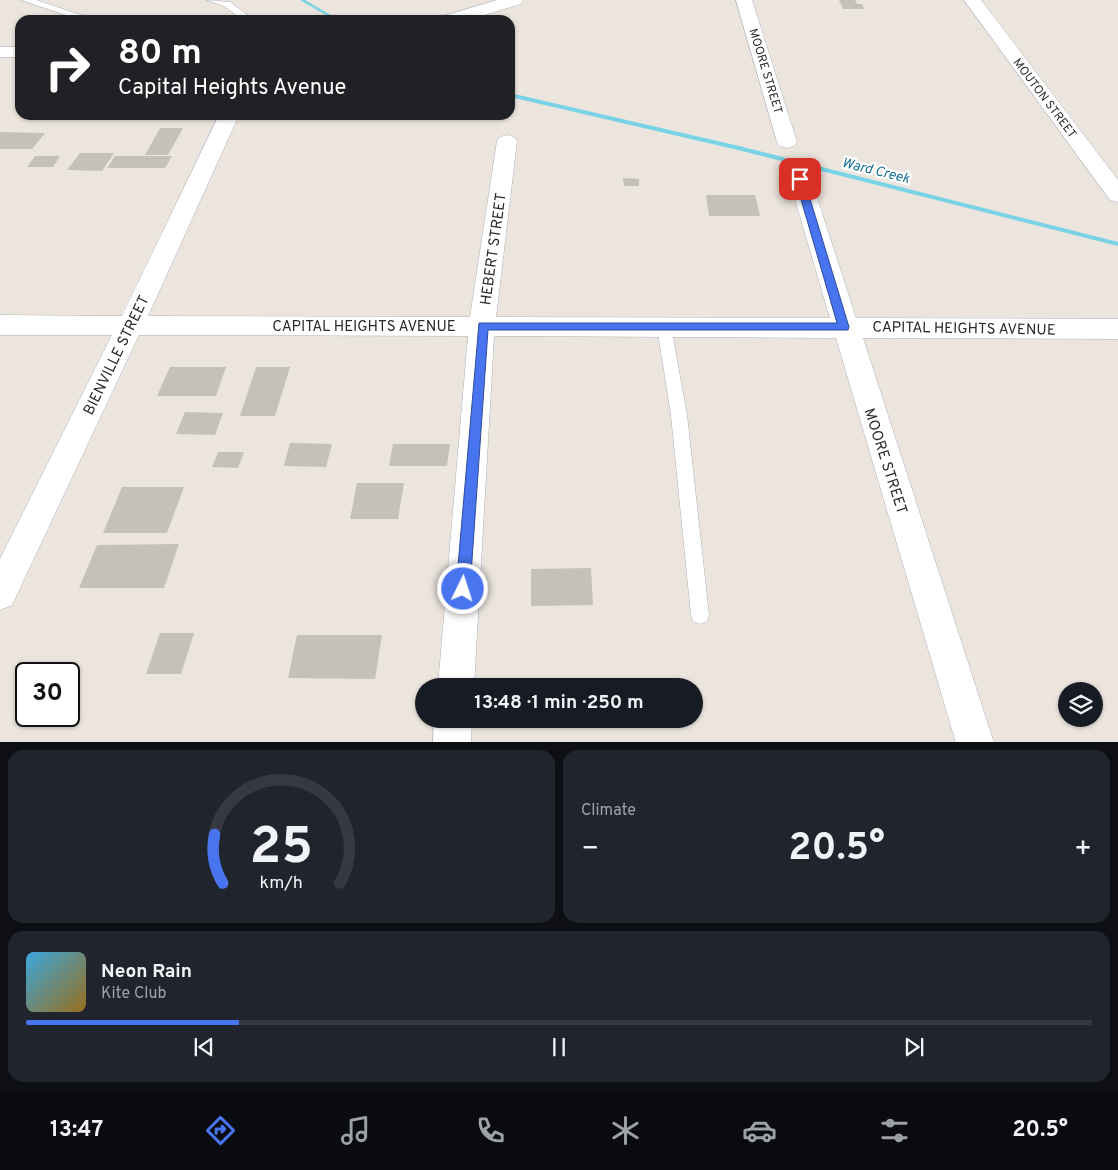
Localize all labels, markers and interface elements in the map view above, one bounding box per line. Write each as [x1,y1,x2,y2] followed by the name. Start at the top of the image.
[744,27,786,116] street label: MOORE STREET
[118,32,202,76] text: 80 m
[35,35,100,100] icon: right
[1009,55,1080,142] street label: MOUTON STREET
[118,75,346,102] text: Capital Heights Avenue
[840,155,912,188] water label: Ward Creek
[779,158,821,200] pin
[786,165,814,193] icon: arrive
[477,192,512,307] street label: HEBERT STREET
[80,293,155,419] street label: BIENVILLE STREET
[272,318,456,337] street label: CAPITAL HEIGHTS AVENUE
[872,318,1056,341] street label: CAPITAL HEIGHTS AVENUE
[858,406,911,517] street label: MOORE STREET
[436,562,488,614] position arrow
[15,662,80,727] speed limit sign: 30
[1058,682,1103,727] map controls
[1058,682,1103,727] button: layers
[474,691,644,715] text: 13:48 · 1 min · 250 m
[581,801,636,821] text: Climate
[250,816,313,882] text: 25
[788,825,885,874] text: 20.5°
[581,832,599,868] text: −
[1074,832,1092,868] text: +
[260,872,303,895] text: km/h
[101,960,192,984] text: Neon Rain
[101,984,166,1004] text: Kite Club
[190,1033,218,1061] icon: previous
[545,1033,573,1061] icon: pause
[900,1033,928,1061] icon: next
[203,1113,238,1148] icon: directions
[338,1113,373,1148] icon: music
[473,1113,508,1148] icon: phone
[608,1113,643,1148] icon: climate
[742,1113,777,1148] icon: car
[877,1113,912,1148] icon: filters
[50,1117,103,1144] text: 13:47
[1012,1117,1068,1144] text: 20.5°

